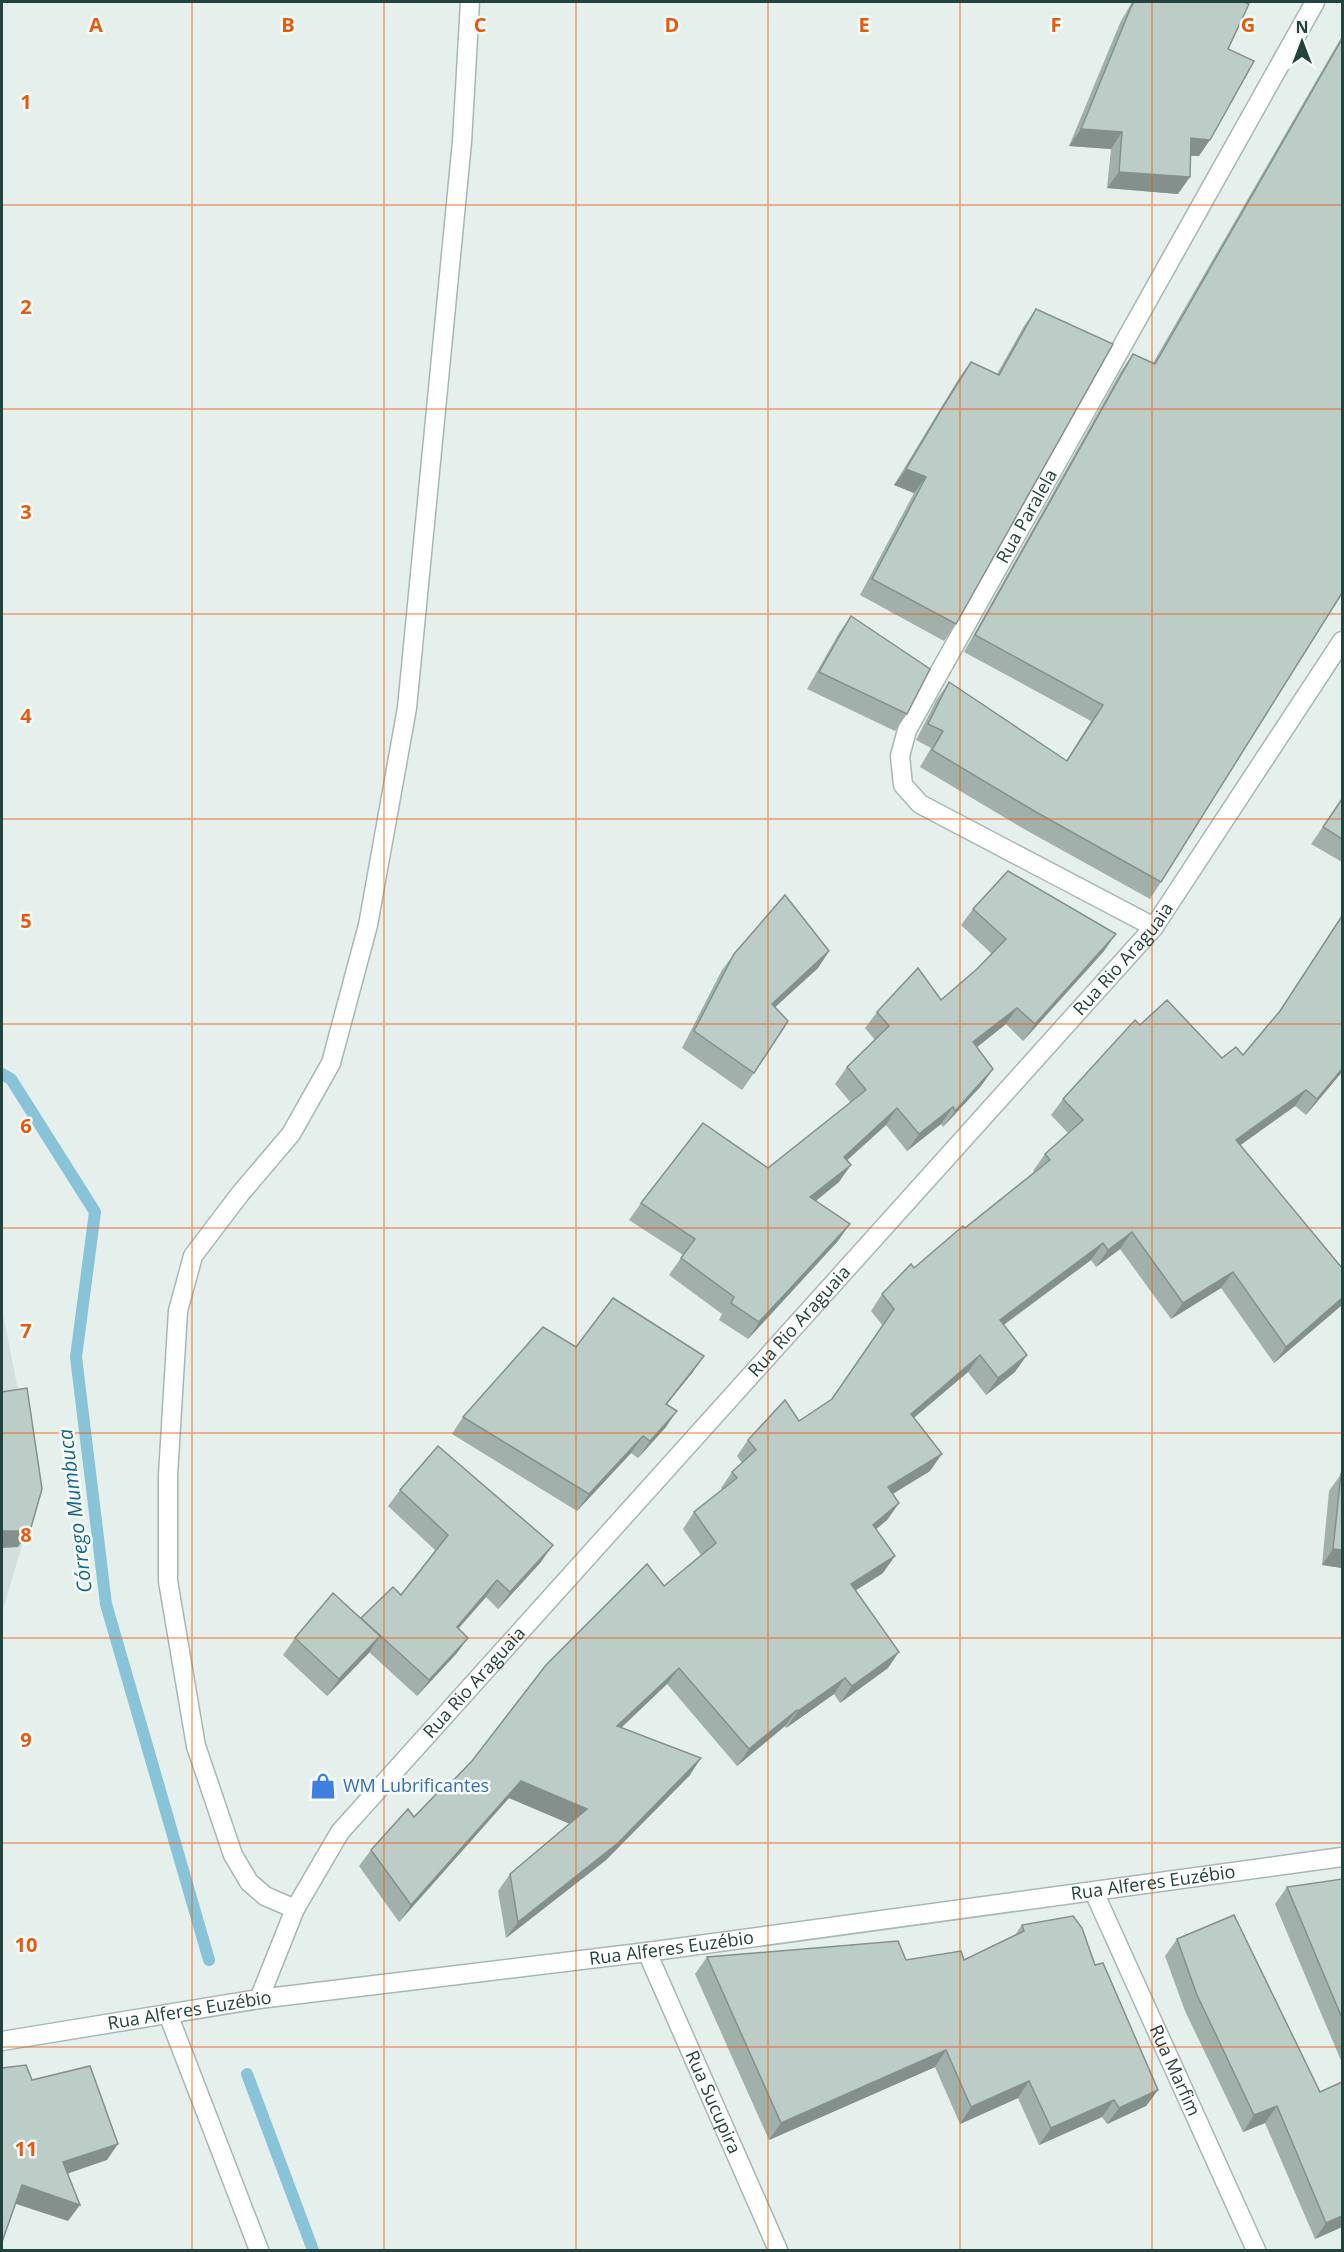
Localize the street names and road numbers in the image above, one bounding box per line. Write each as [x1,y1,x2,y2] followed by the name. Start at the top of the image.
[990,464,1062,567] street label: Rua Paralela
[1067,897,1178,1020] street label: Rua Rio Araguaia
[742,1260,855,1382] street label: Rua Rio Araguaia
[417,1621,530,1743] street label: Rua Rio Araguaia
[1069,1859,1237,1905] street label: Rua Alferes Euzébio
[588,1925,755,1970] street label: Rua Alferes Euzébio
[106,1985,273,2035] street label: Rua Alferes Euzébio
[1145,2021,1207,2120] street label: Rua Marfim
[681,2046,747,2157] street label: Rua Sucupira

